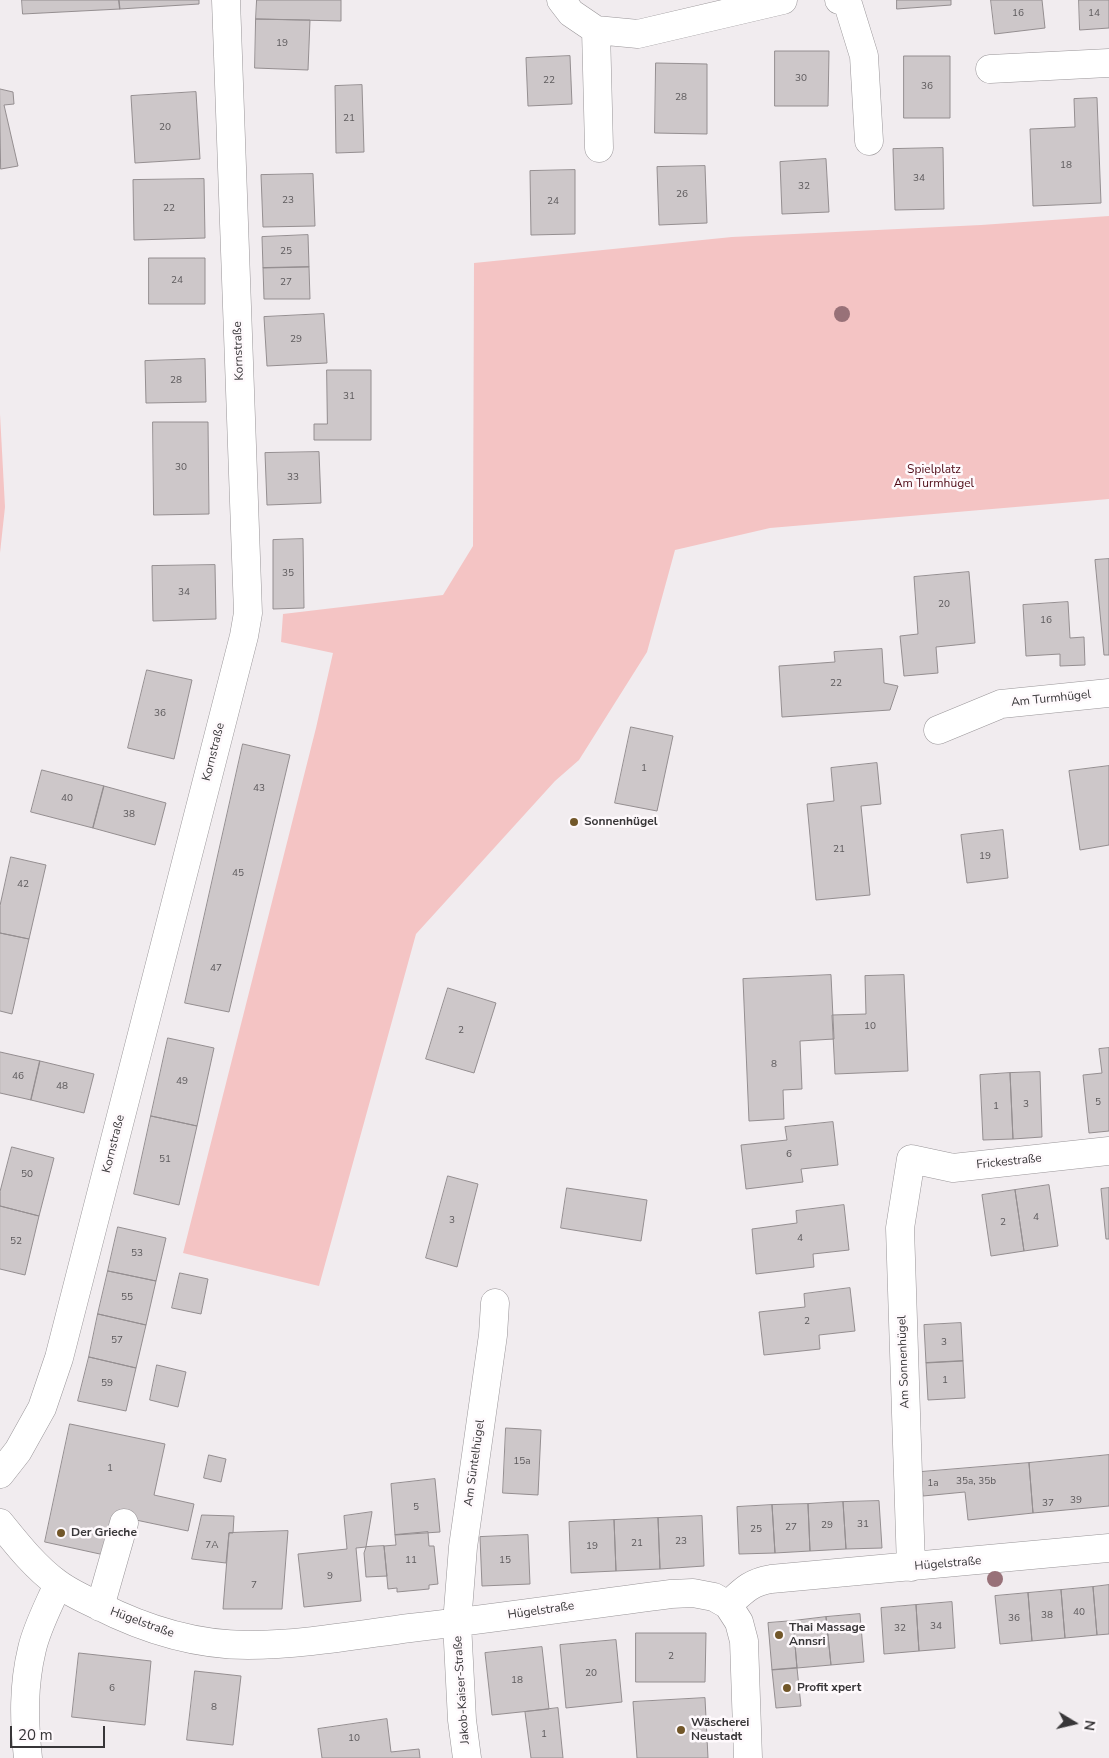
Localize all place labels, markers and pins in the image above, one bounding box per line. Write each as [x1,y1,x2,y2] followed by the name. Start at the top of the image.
[584,815,658,829] place label: Sonnenhügel
[568,816,580,828] marker: Sonnenhügel
[71,1526,137,1540] place label: Der Grieche
[55,1527,67,1539] marker: Der Grieche
[789,1621,865,1649] place label: Thai Massage Annsri
[773,1629,785,1641] marker: Thai Massage Annsri
[797,1681,861,1695] place label: Profit xpert
[781,1682,793,1694] marker: Profit xpert
[691,1716,749,1744] place label: Wäscherei Neustadt
[675,1724,687,1736] marker: Wäscherei Neustadt

